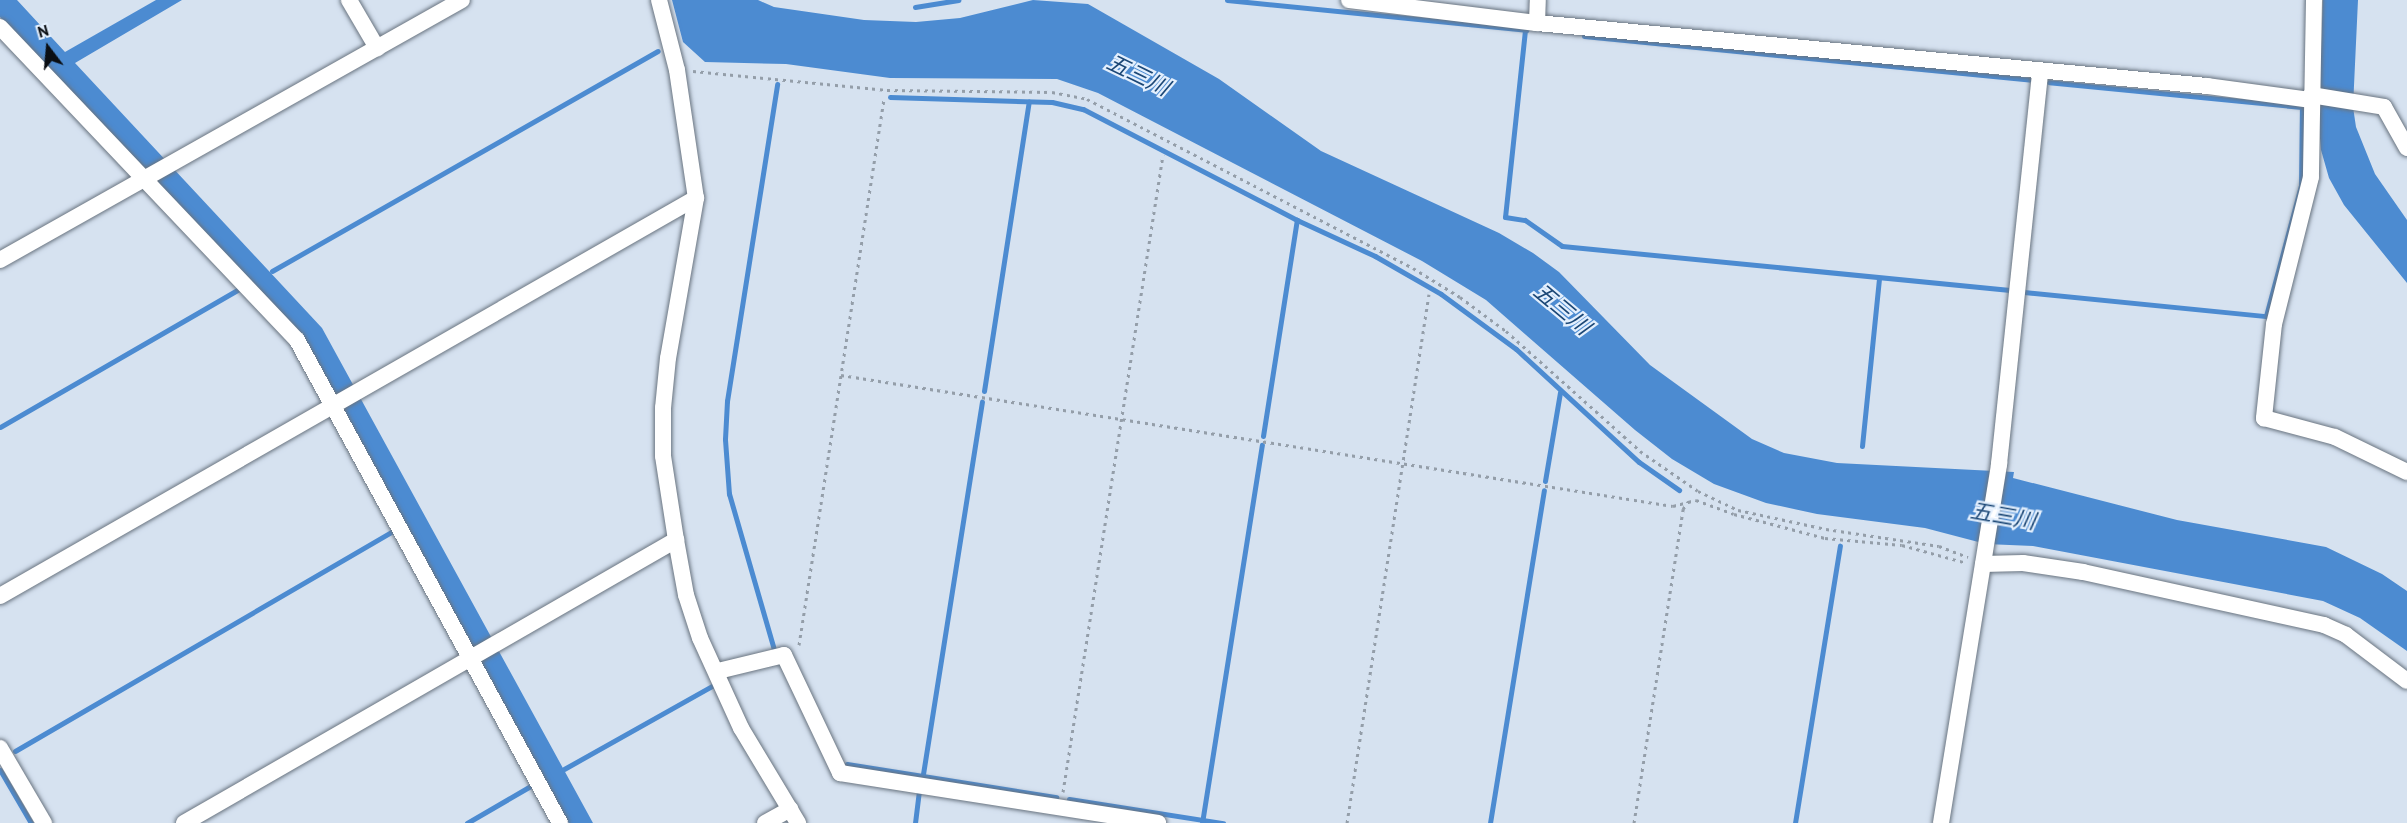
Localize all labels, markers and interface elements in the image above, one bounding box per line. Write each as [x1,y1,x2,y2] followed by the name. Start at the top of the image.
[18,18,78,78] north arrow
[35,20,51,42] text: N
[1103,49,1173,101] water label: 五三川
[1528,278,1596,340] water label: 五三川
[1968,497,2038,535] water label: 五三川

